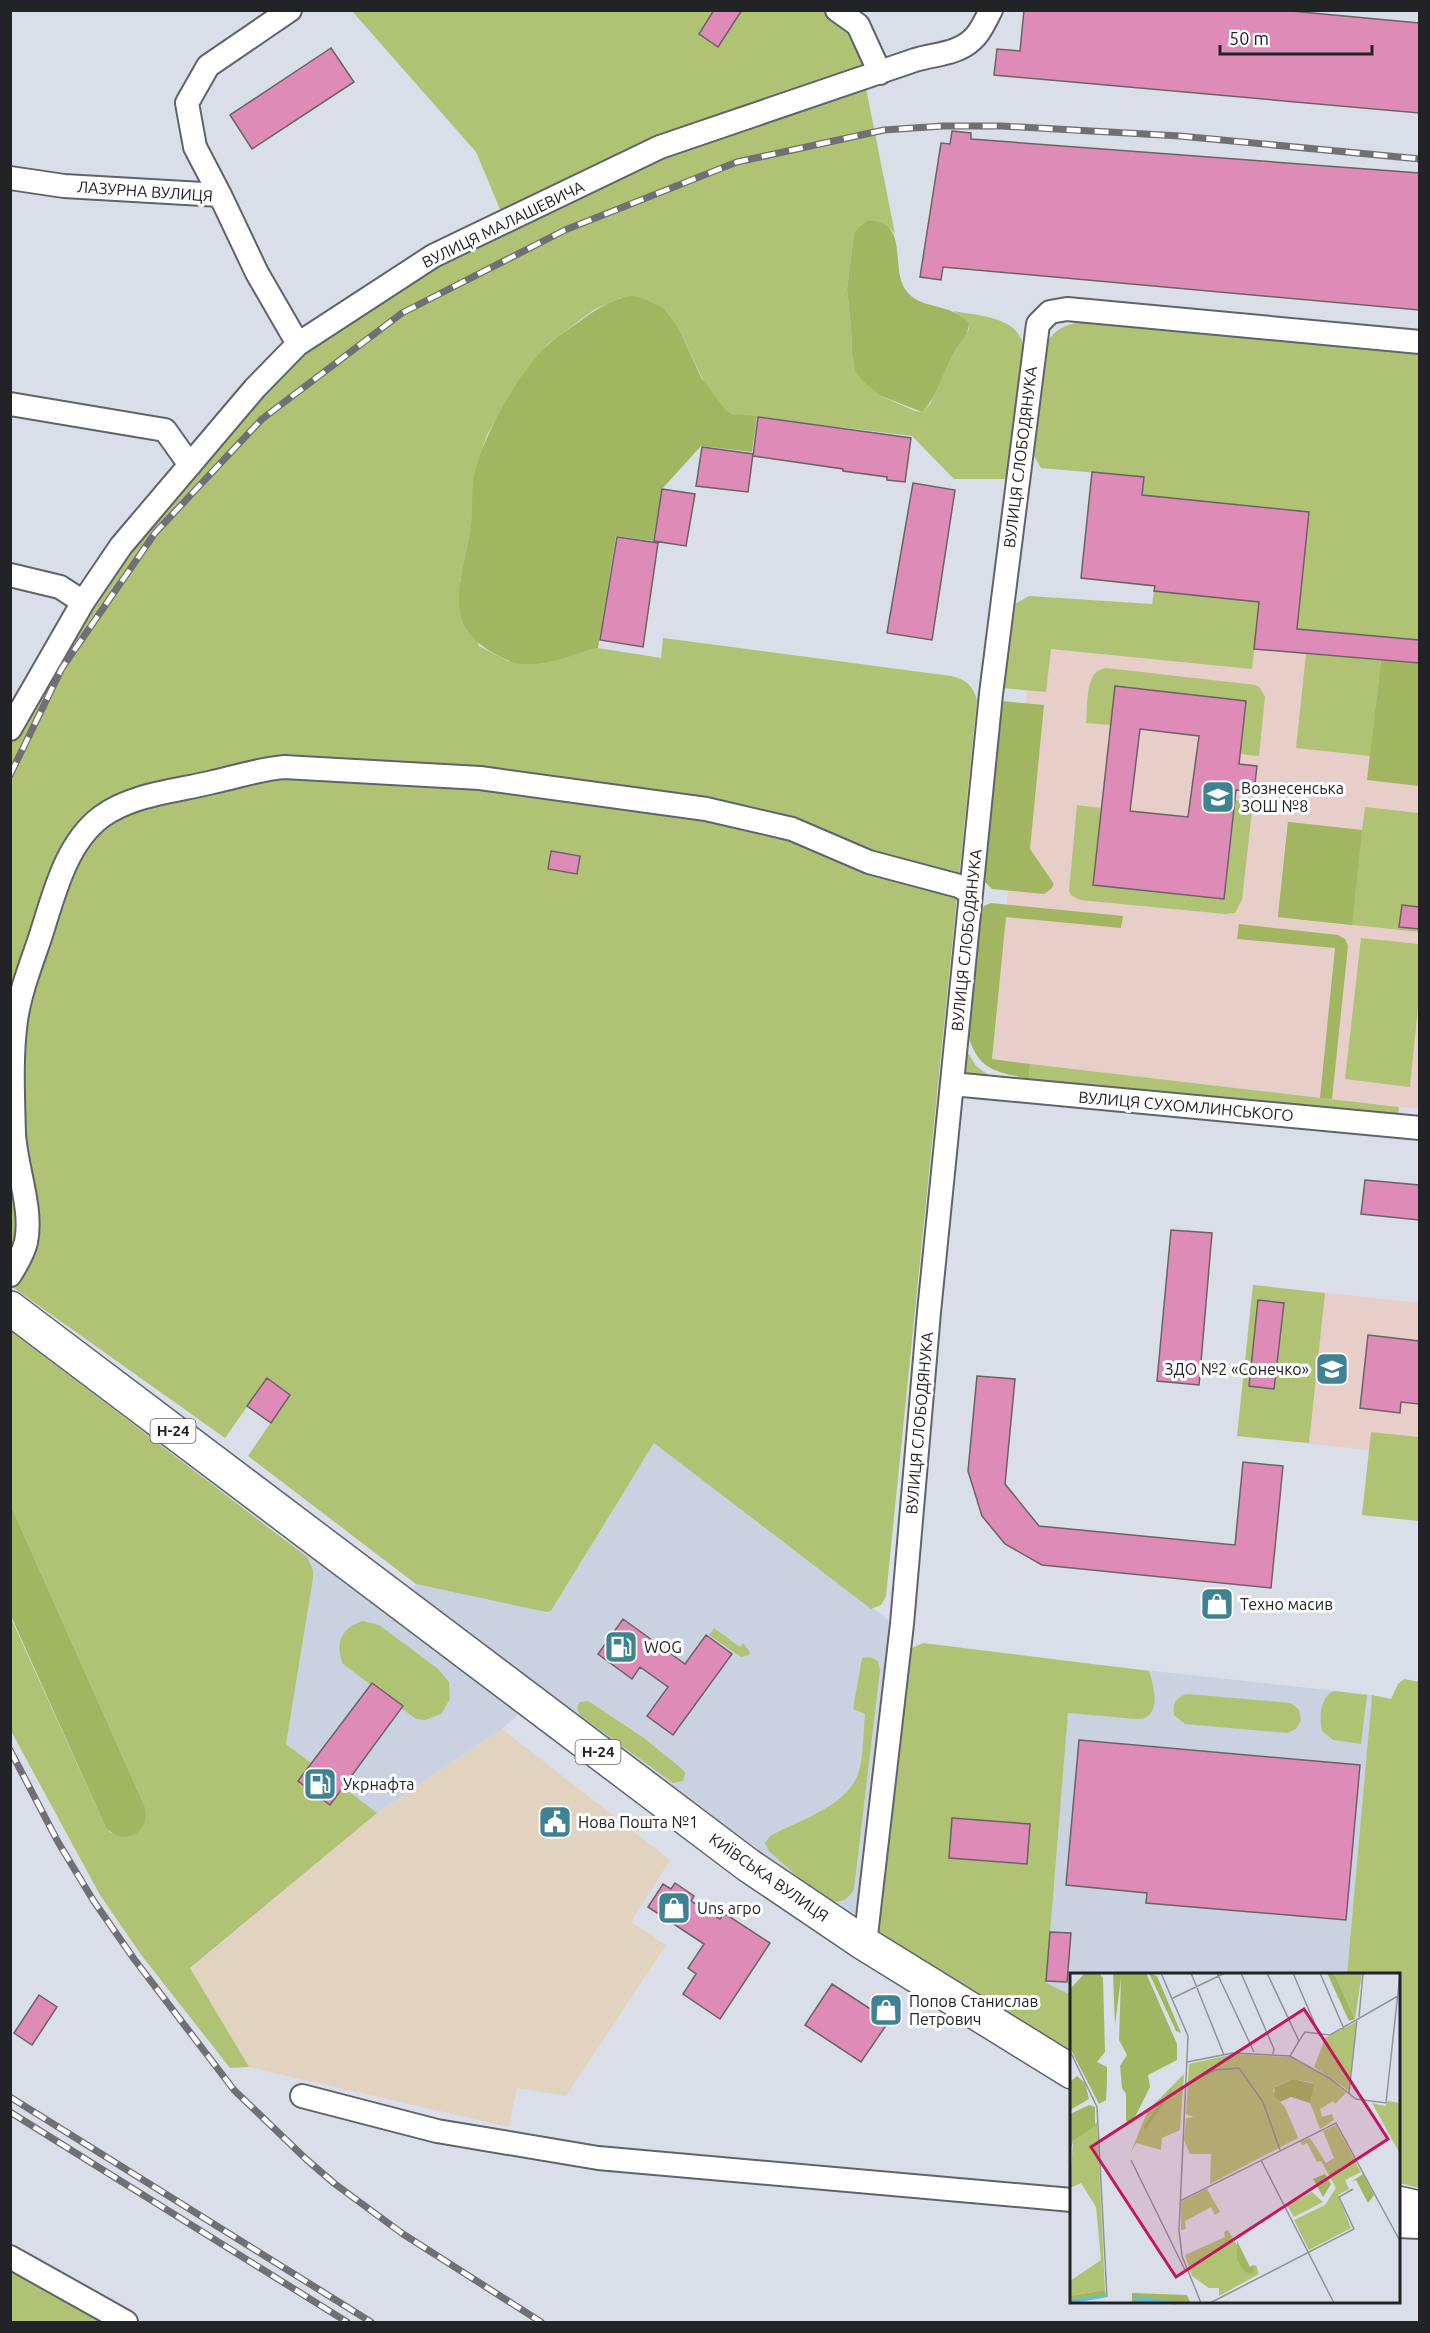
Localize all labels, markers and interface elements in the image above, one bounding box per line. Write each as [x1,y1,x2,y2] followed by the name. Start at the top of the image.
[1220,18,1372,56] scale bar
[1229,28,1269,48] text: 50 m
[76,177,214,205] street label: ЛАЗУРНА ВУЛИЦЯ
[419,177,587,271] street label: ВУЛИЦЯ МАЛАШЕВИЧА
[1000,364,1040,549] street label: ВУЛИЦЯ СЛОБОДЯНУКА
[1200,779,1236,815] school or university icon: Вознесенська ЗОШ №8
[1241,779,1344,815] place label: Вознесенська ЗОШ №8
[947,847,985,1032] street label: ВУЛИЦЯ СЛОБОДЯНУКА
[1078,1088,1294,1124] street label: ВУЛИЦЯ СУХОМЛИНСЬКОГО
[902,1330,936,1515] street label: ВУЛИЦЯ СЛОБОДЯНУКА
[1314,1351,1350,1387] school or university icon: ЗДО №2 «Сонечко»
[1165,1360,1309,1378] place label: ЗДО №2 «Сонечко»
[150,1419,195,1443] road number: Н-24
[1199,1586,1235,1622] shop icon: Техно масив
[1240,1595,1333,1613] place label: Техно масив
[603,1629,639,1665] fuel station icon: WOG
[644,1638,682,1656] place label: WOG
[576,1740,620,1764] road number: Н-24
[302,1766,338,1802] fuel station icon: Укрнафта
[343,1775,415,1793] place label: Укрнафта
[537,1804,573,1840] public building icon: Нова Пошта №1
[578,1813,698,1831] place label: Нова Пошта №1
[706,1829,832,1925] street label: КИЇВСЬКА ВУЛИЦЯ
[656,1890,692,1926] shop icon: Uns агро
[697,1899,761,1917] place label: Uns агро
[1070,1973,1400,2303] inset map
[868,1992,904,2028] shop icon: Попов Станислав Петрович
[909,1992,1038,2028] place label: Попов Станислав Петрович

